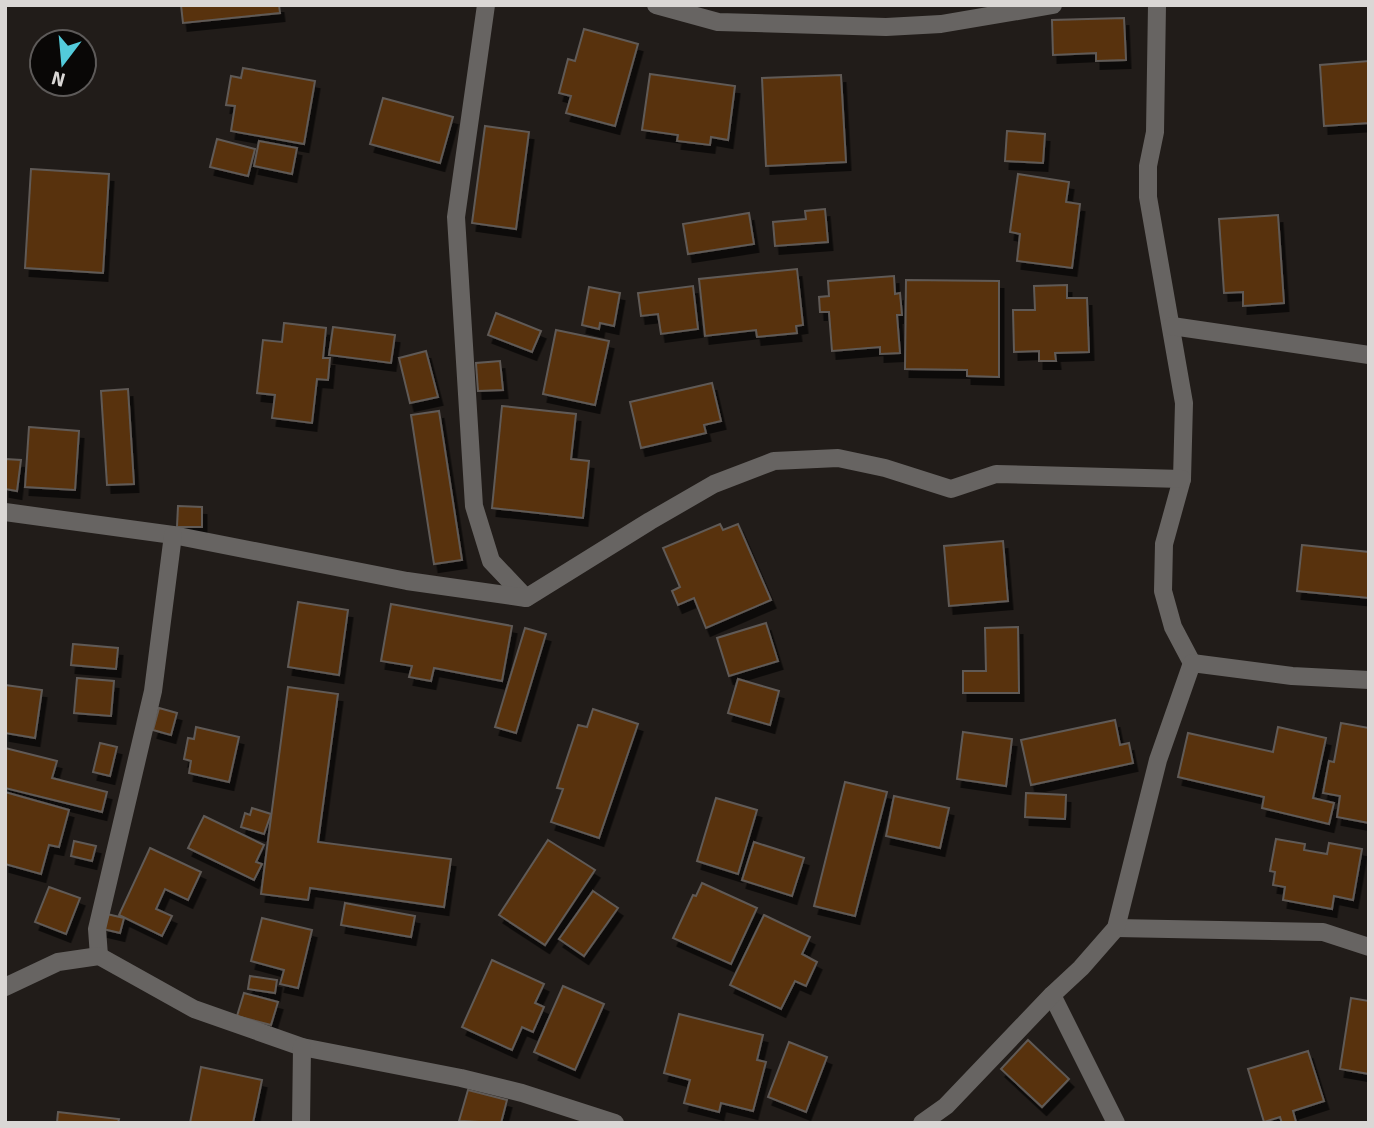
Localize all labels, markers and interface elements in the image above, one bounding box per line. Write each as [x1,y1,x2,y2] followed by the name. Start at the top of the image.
[28,28,98,98] north arrow
[49,65,68,92] text: N

